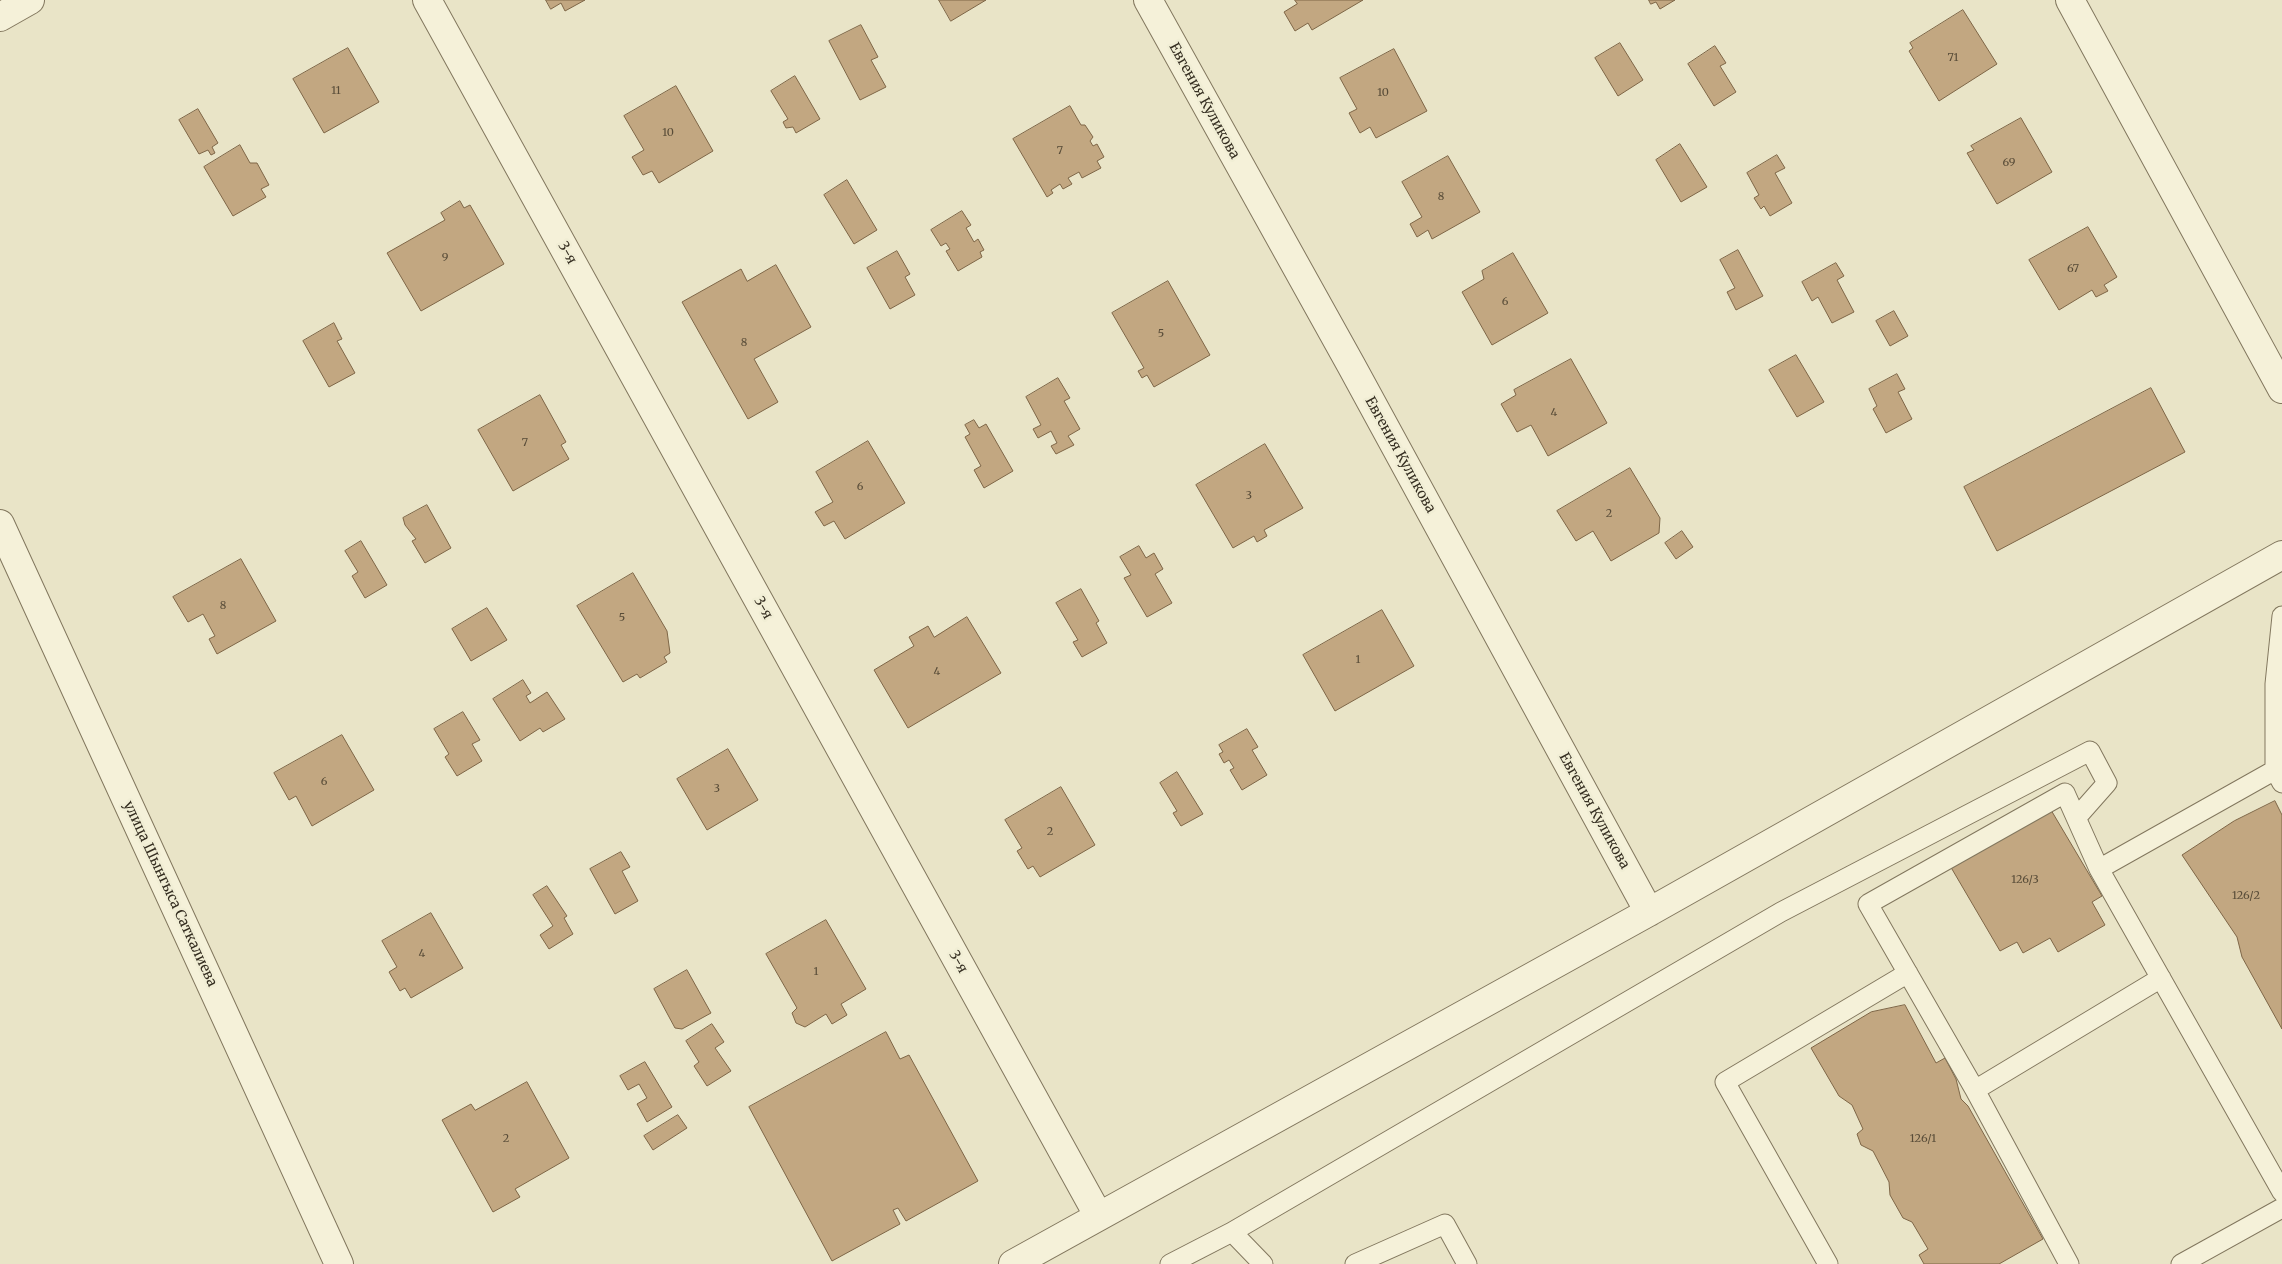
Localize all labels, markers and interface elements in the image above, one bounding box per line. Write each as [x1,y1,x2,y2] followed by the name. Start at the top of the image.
[1165,40,1243,162] street label: Евгения Куликова
[1947,51,1959,65] house number: 71
[331,84,341,98] house number: 11
[1377,86,1389,100] house number: 10
[662,126,674,140] house number: 10
[1057,144,1063,158] house number: 7
[2002,156,2016,170] house number: 69
[1438,190,1444,204] house number: 8
[554,239,580,267] street label: 3-я
[442,251,448,265] house number: 9
[2067,262,2079,276] house number: 67
[1502,295,1508,309] house number: 6
[1158,327,1164,341] house number: 5
[741,336,747,350] house number: 8
[1361,394,1439,516] street label: Евгения Куликова
[1551,406,1557,420] house number: 4
[522,436,528,450] house number: 7
[857,480,863,494] house number: 6
[1246,489,1252,503] house number: 3
[1606,507,1612,521] house number: 2
[750,594,776,622] street label: 3-я
[220,599,226,613] house number: 8
[619,611,625,625] house number: 5
[1356,653,1360,667] house number: 1
[934,665,940,679] house number: 4
[1555,750,1633,872] street label: Евгения Куликова
[321,775,327,789] house number: 6
[714,782,720,796] house number: 3
[120,799,220,989] street label: улица Шынгыса Саткалиева
[1047,825,1053,839] house number: 2
[2011,873,2039,887] house number: 126/3
[2232,889,2260,903] house number: 126/2
[419,947,425,961] house number: 4
[945,948,971,976] street label: 3-я
[814,965,818,979] house number: 1
[503,1132,509,1146] house number: 2
[1910,1132,1936,1146] house number: 126/1

